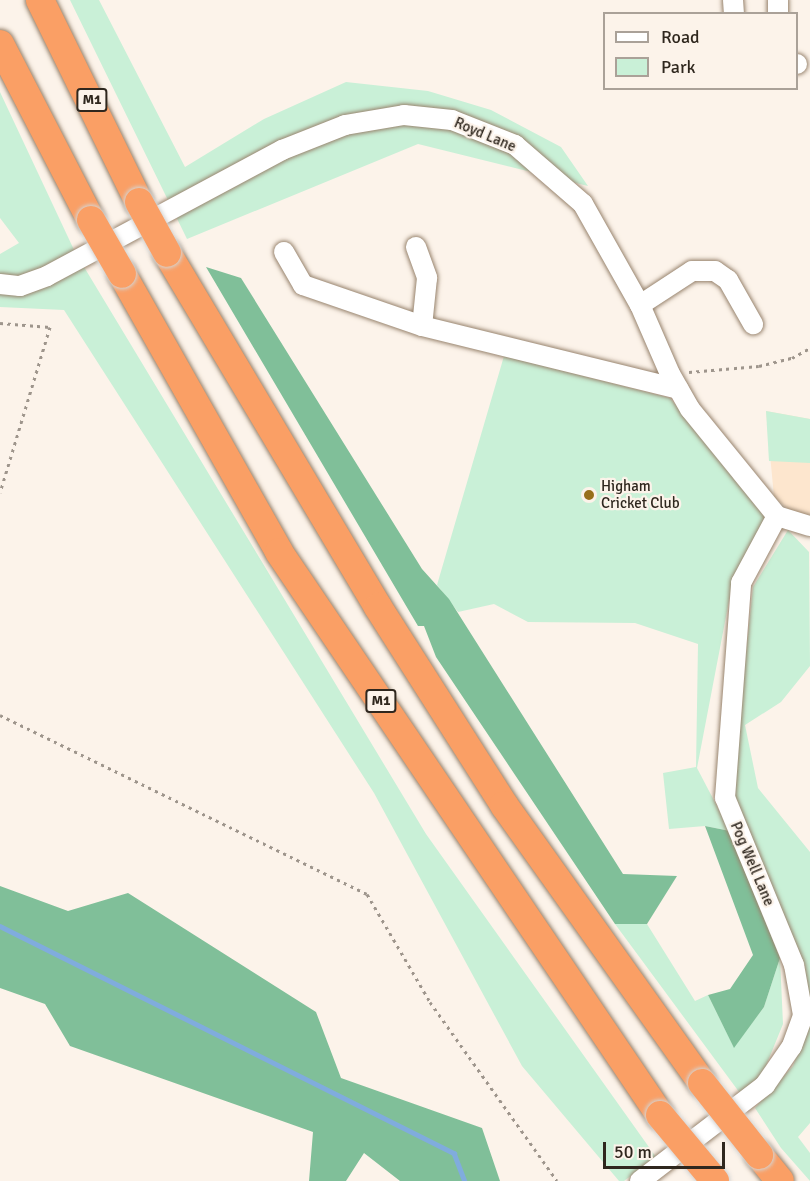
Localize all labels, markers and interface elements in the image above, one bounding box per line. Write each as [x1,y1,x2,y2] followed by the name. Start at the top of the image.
[603,12,798,90] legend
[661,26,700,48] text: Road
[661,56,696,78] text: Park
[76,89,109,111] road number: M1
[451,114,519,156] street label: Royd Lane
[601,477,680,512] place label: Higham Cricket Club
[582,488,596,502] marker: Higham Cricket Club
[364,690,398,712] road number: M1
[726,819,778,909] street label: Pog Well Lane
[606,1130,728,1168] scale bar
[614,1141,652,1163] text: 50 m

